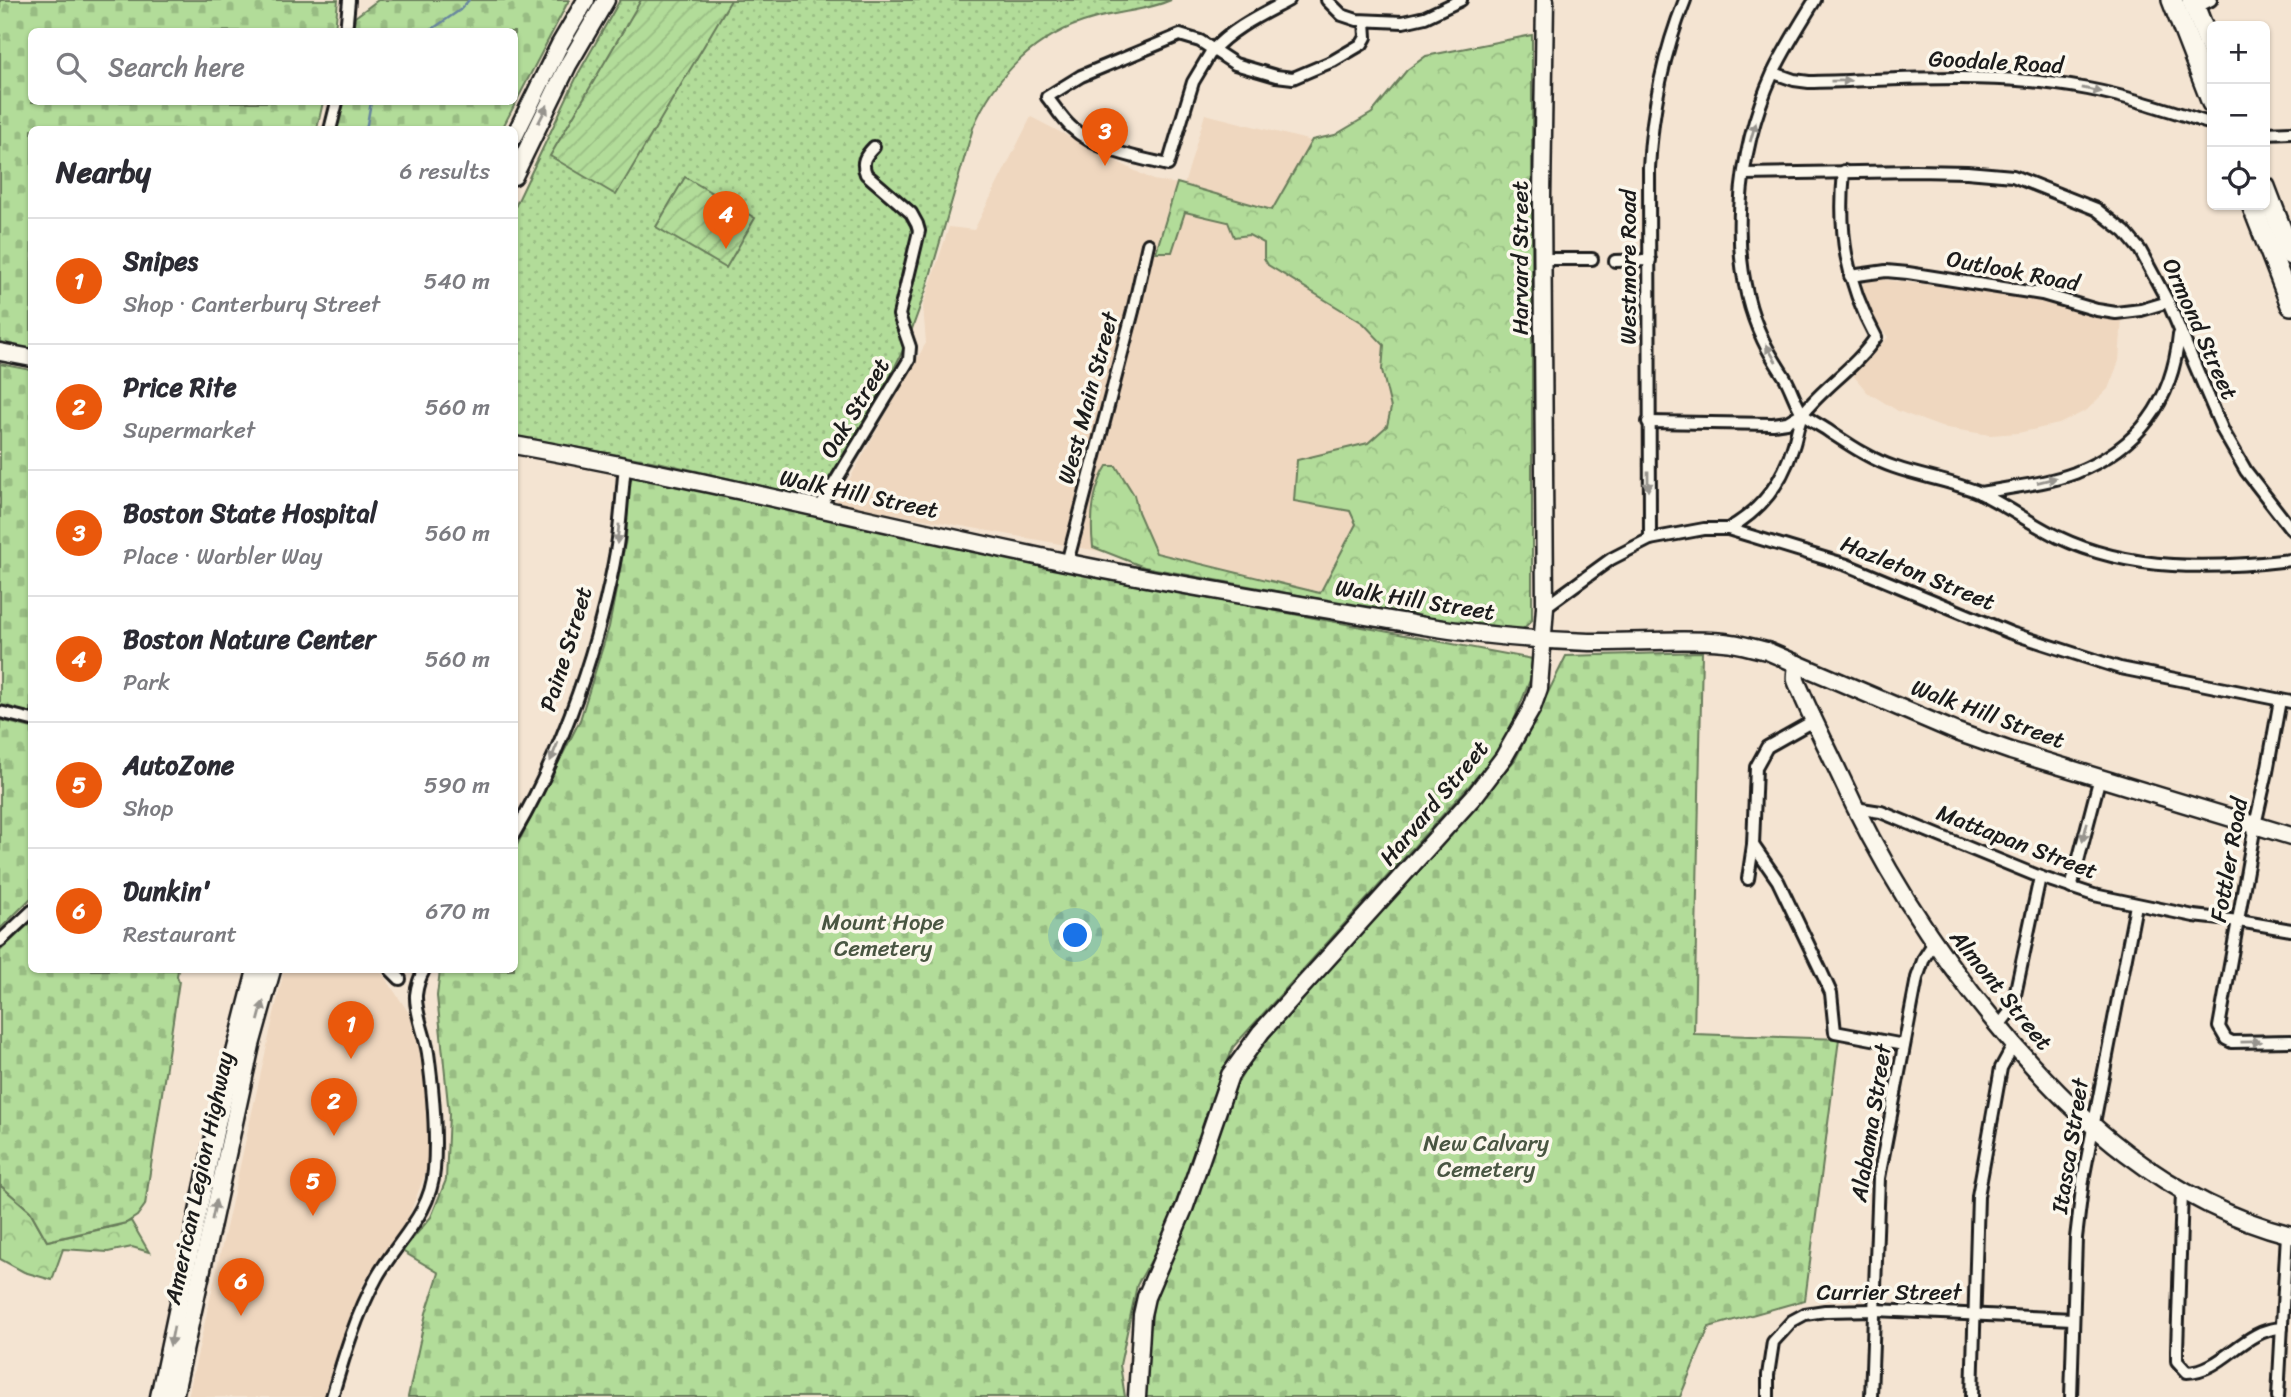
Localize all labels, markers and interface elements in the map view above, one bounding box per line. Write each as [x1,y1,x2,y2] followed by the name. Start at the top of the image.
[2207,21,2270,210] map controls
[2207,21,2270,84] button: +
[28,28,518,105] search box
[1927,38,2066,86] street label: Goodale Road
[108,44,245,90] text: Search here
[52,48,90,86] icon: search
[1830,75,1852,87] one-way arrow
[2081,84,2103,95] one-way arrow
[2207,84,2270,147] button: −
[538,104,549,124] one-way arrow
[1082,108,1128,166] pin: 3
[1748,121,1758,142] one-way arrow
[56,145,151,199] text: Nearby
[2207,147,2270,210] button: locate
[400,151,490,192] text: 6 results
[1500,181,1541,335] street label: Harvard Street
[1608,187,1649,345] street label: Westmore Road
[703,191,749,249] pin: 4
[123,238,198,284] text: Snipes
[1943,238,2085,304] street label: Outlook Road
[2150,251,2250,407] street label: Ormond Street
[74,261,84,302] text: 1
[423,261,490,302] text: 540 m
[123,284,380,325] text: Shop · Canterbury Street
[1045,306,1131,489] street label: West Main Street
[1764,344,1777,363] one-way arrow
[809,350,901,466] street label: Oak Street
[123,364,237,410] text: Price Rite
[72,387,86,428] text: 2
[425,387,490,428] text: 560 m
[123,410,255,451] text: Supermarket
[776,457,942,531] street label: Walk Hill Street
[1642,470,1654,492] one-way arrow
[2036,474,2058,485] one-way arrow
[123,490,377,536] text: Boston State Hospital
[73,513,85,554] text: 3
[425,513,490,554] text: 560 m
[612,523,623,545] one-way arrow
[1834,523,2002,623] street label: Hazleton Street
[123,536,322,577] text: Place · Warbler Way
[1332,567,1498,633] street label: Walk Hill Street
[528,581,604,717] street label: Paine Street
[123,616,375,662] text: Boston Nature Center
[72,639,86,680] text: 4
[425,639,490,680] text: 560 m
[123,662,170,703] text: Park
[1905,667,2071,761] street label: Walk Hill Street
[1369,731,1499,875] street label: Harvard Street
[549,741,560,762] one-way arrow
[123,742,234,788] text: AutoZone
[72,765,86,806] text: 5
[424,765,490,806] text: 590 m
[123,788,173,829] text: Shop
[1930,792,2104,892] street label: Mattapan Street
[2198,793,2260,926] street label: Fottler Road
[2079,822,2090,844] one-way arrow
[123,868,211,914] text: Dunkin'
[72,891,86,932] text: 6
[426,891,490,932] text: 670 m
[822,902,945,969] park label: Mount Hope Cemetery
[123,914,237,955] text: Restaurant
[1058,918,1092,952] your location
[1938,919,2063,1060] street label: Almont Street
[256,1000,267,1022] one-way arrow
[328,1001,374,1059] pin: 1
[2240,1036,2262,1048] one-way arrow
[1838,1040,1904,1206] street label: Alabama Street
[152,1048,246,1309] street label: American Legion Highway
[2039,1074,2101,1218] street label: Itasca Street
[311,1078,357,1136] pin: 2
[1423,1123,1549,1190] park label: New Calvary Cemetery
[290,1158,336,1216] pin: 5
[209,1199,220,1221] one-way arrow
[218,1258,264,1316] pin: 6
[1816,1272,1963,1313] street label: Currier Street
[167,1325,178,1347] one-way arrow

